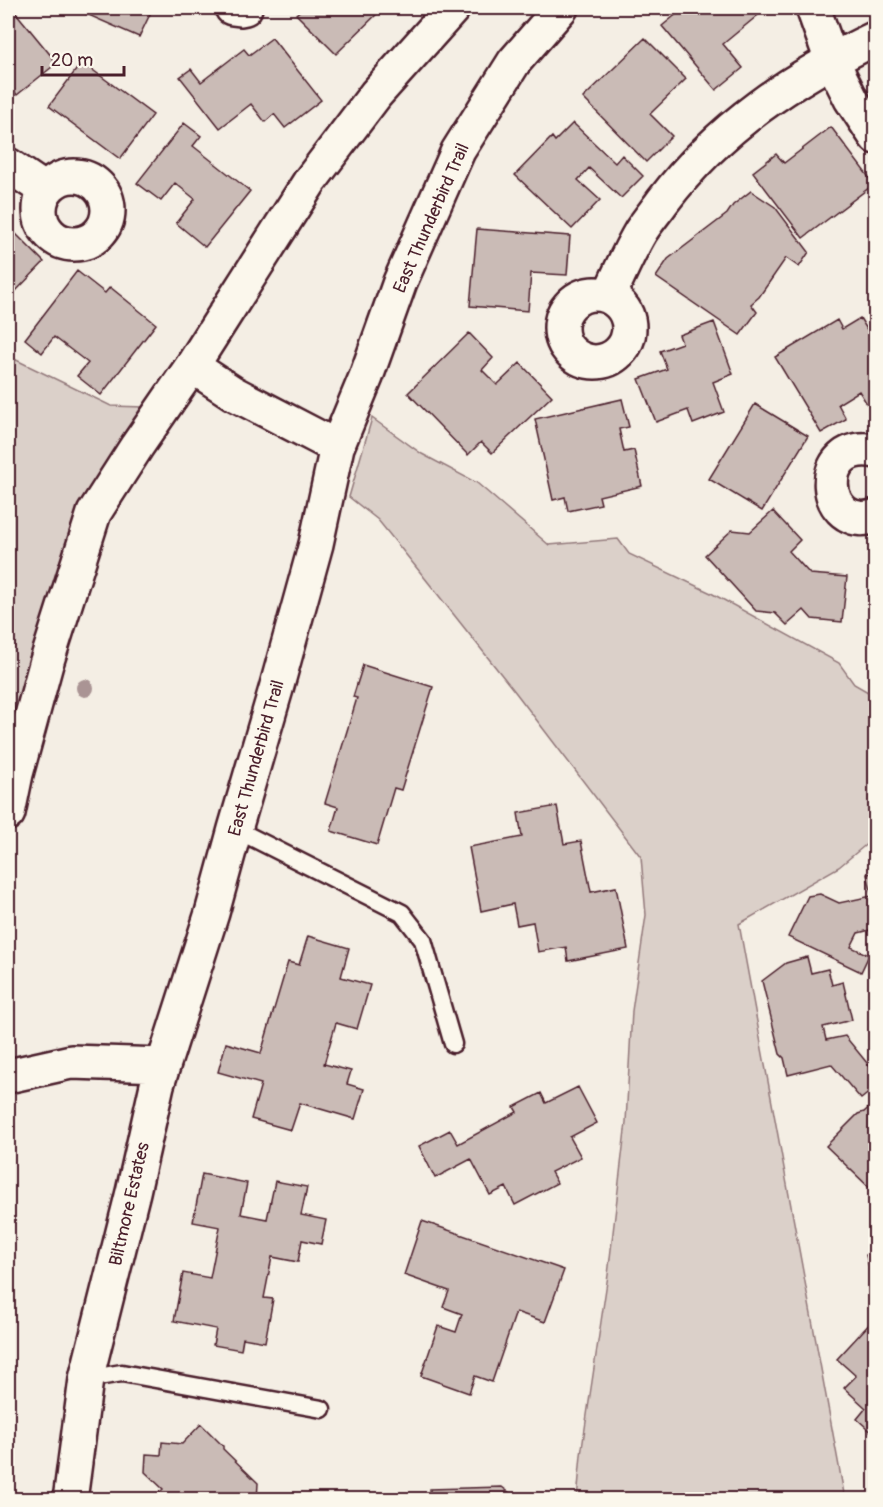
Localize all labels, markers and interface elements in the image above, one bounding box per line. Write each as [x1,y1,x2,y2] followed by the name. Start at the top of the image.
[42,39,124,77] scale bar
[51,49,93,72] text: 20 m
[388,140,475,297] street label: East Thunderbird Trail
[223,677,290,839] street label: East Thunderbird Trail
[104,1140,155,1268] street label: Biltmore Estates

